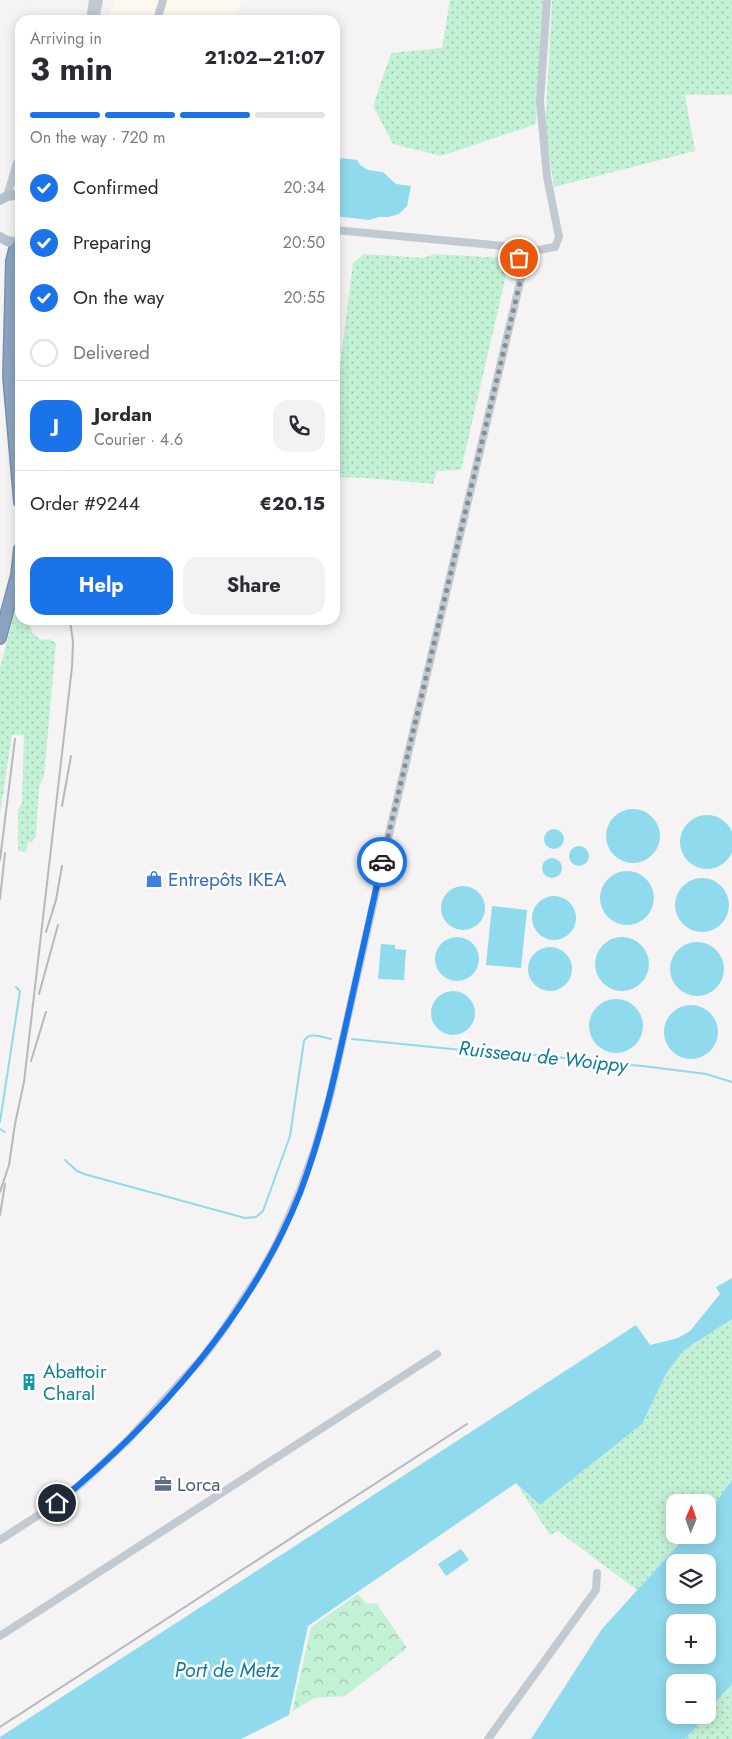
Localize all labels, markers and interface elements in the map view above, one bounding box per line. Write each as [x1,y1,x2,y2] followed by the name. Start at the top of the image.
[30,27,102,50] text: Arriving in
[205,44,325,71] text: 21:02–21:07
[30,46,113,92] text: 3 min
[30,126,165,149] text: On the way · 720 m
[30,174,58,202] icon: check
[73,174,159,201] text: Confirmed
[283,176,325,199] text: 20:34
[30,229,58,257] icon: check
[73,229,151,256] text: Preparing
[283,231,325,254] text: 20:50
[498,237,540,279] pin
[505,244,533,272] icon: bag
[30,284,58,312] icon: check
[73,284,164,311] text: On the way
[283,286,325,309] text: 20:55
[73,339,150,366] text: Delivered
[273,400,325,452] button: phone
[94,401,152,428] text: Jordan
[53,412,59,439] text: J
[94,428,183,451] text: Courier · 4.6
[30,490,140,517] text: Order #9244
[259,490,325,517] text: €20.15
[30,557,173,615] button: Help
[183,557,325,615] button: Share
[357,837,407,887] courier
[368,848,396,876] icon: car
[168,866,287,893] place label: Entrepôts IKEA
[144,869,164,889] shop icon: Entrepôts IKEA
[457,1034,630,1080] water label: Ruisseau de Woippy
[43,1358,107,1407] place label: Abattoir Charal
[19,1372,39,1392] building icon: Abattoir Charal
[177,1471,220,1498] place label: Lorca
[153,1474,173,1494] office icon: Lorca
[36,1482,78,1524] pin
[43,1489,71,1517] icon: home
[666,1494,716,1544] north arrow
[666,1494,716,1724] map controls
[666,1554,716,1604] button: layers
[666,1614,716,1664] button: +
[175,1656,280,1685] water label: Port de Metz
[666,1674,716,1724] button: −

